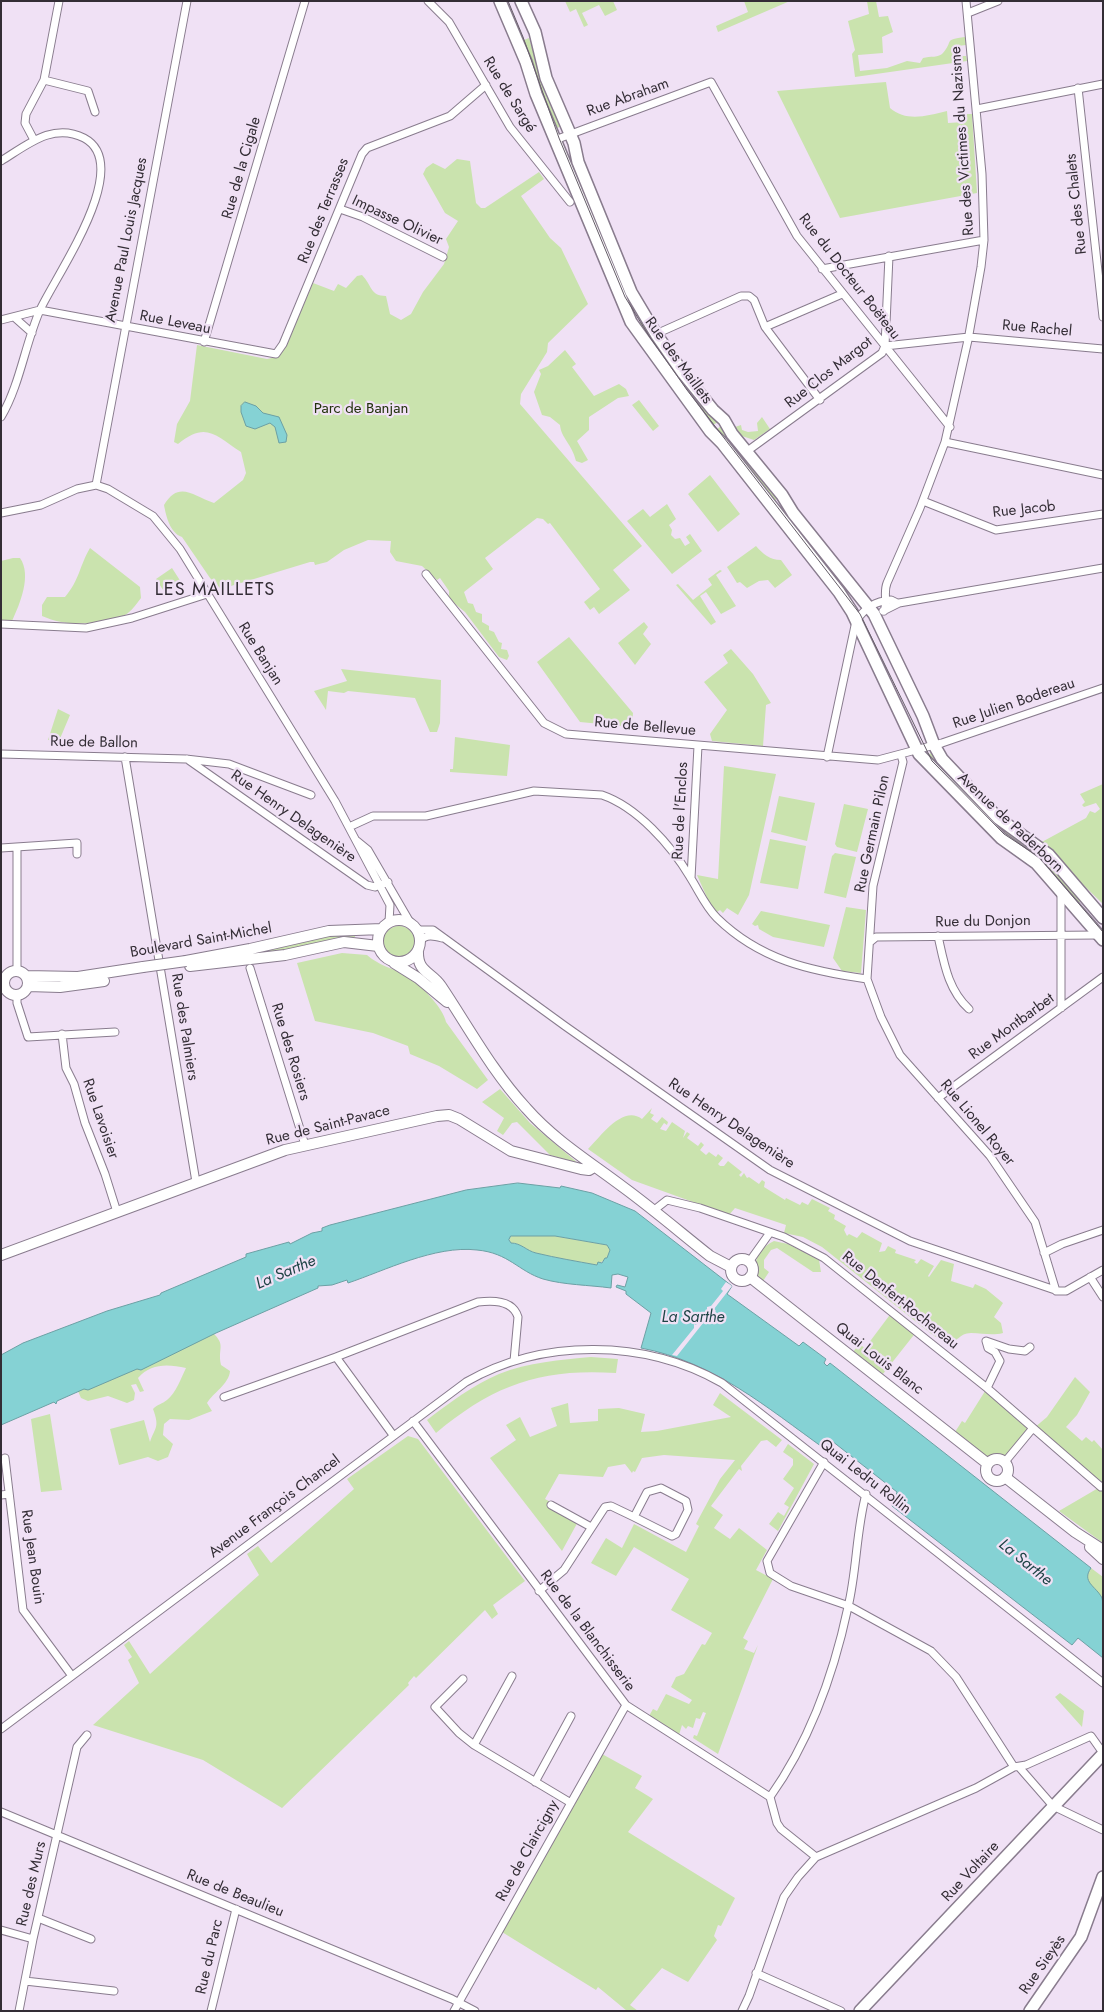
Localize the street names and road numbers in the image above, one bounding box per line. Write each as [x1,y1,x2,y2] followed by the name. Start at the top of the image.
[947,46,979,236] street label: Rue des Victimes du Nazisme
[479,54,539,136] street label: Rue de Sargé
[584,75,672,121] street label: Rue Abraham
[219,115,265,221] street label: Rue de la Cigale
[1063,153,1091,255] street label: Rue des Chalets
[102,156,152,324] street label: Avenue Paul Louis Jacques
[295,156,353,266] street label: Rue des Terrasses
[349,192,445,250] street label: Impasse Olivier
[794,211,904,343] street label: Rue du Docteur Boëteau
[138,307,212,339] street label: Rue Leveau
[640,314,716,408] street label: Rue des Maillets
[1001,317,1073,341] street label: Rue Rachel
[782,333,876,413] street label: Rue Clos Margot
[992,498,1056,522] street label: Rue Jacob
[234,619,286,689] street label: Rue Banjan
[951,675,1077,733] street label: Rue Julien Bodereau
[593,714,697,740] street label: Rue de Bellevue
[50,733,138,753] street label: Rue de Ballon
[669,762,693,860] street label: Rue de l'Enclos
[227,767,359,867] street label: Rue Henry Delagenière
[953,769,1067,877] street label: Avenue de Paderborn
[852,774,894,894] street label: Rue Germain Pilon
[935,912,1031,932] street label: Rue du Donjon
[129,920,273,962] street label: Boulevard Saint-Michel
[167,972,201,1082] street label: Rue des Palmiers
[966,990,1058,1064] street label: Rue Montbarbet
[267,1001,313,1103] street label: Rue des Rosiers
[664,1075,798,1173] street label: Rue Henry Delagenière
[936,1076,1018,1170] street label: Rue Lionel Royer
[78,1077,122,1161] street label: Rue Lavoisier
[264,1102,392,1150] street label: Rue de Saint-Pavace
[838,1248,962,1354] street label: Rue Denfert-Rochereau
[831,1319,927,1399] street label: Quai Louis Blanc
[816,1436,914,1518] street label: Quai Ledru Rollin
[206,1452,344,1562] street label: Avenue François Chancel
[16,1508,48,1606] street label: Rue Jean Bouin
[536,1567,638,1695] street label: Rue de la Blanchisserie
[493,1797,563,1905] street label: Rue de Claircigny
[938,1838,1004,1906] street label: Rue Voltaire
[13,1840,51,1928] street label: Rue des Murs
[184,1866,286,1922] street label: Rue de Beaulieu
[193,1918,227,1996] street label: Rue du Parc
[1016,1932,1070,1998] street label: Rue Sieyès

